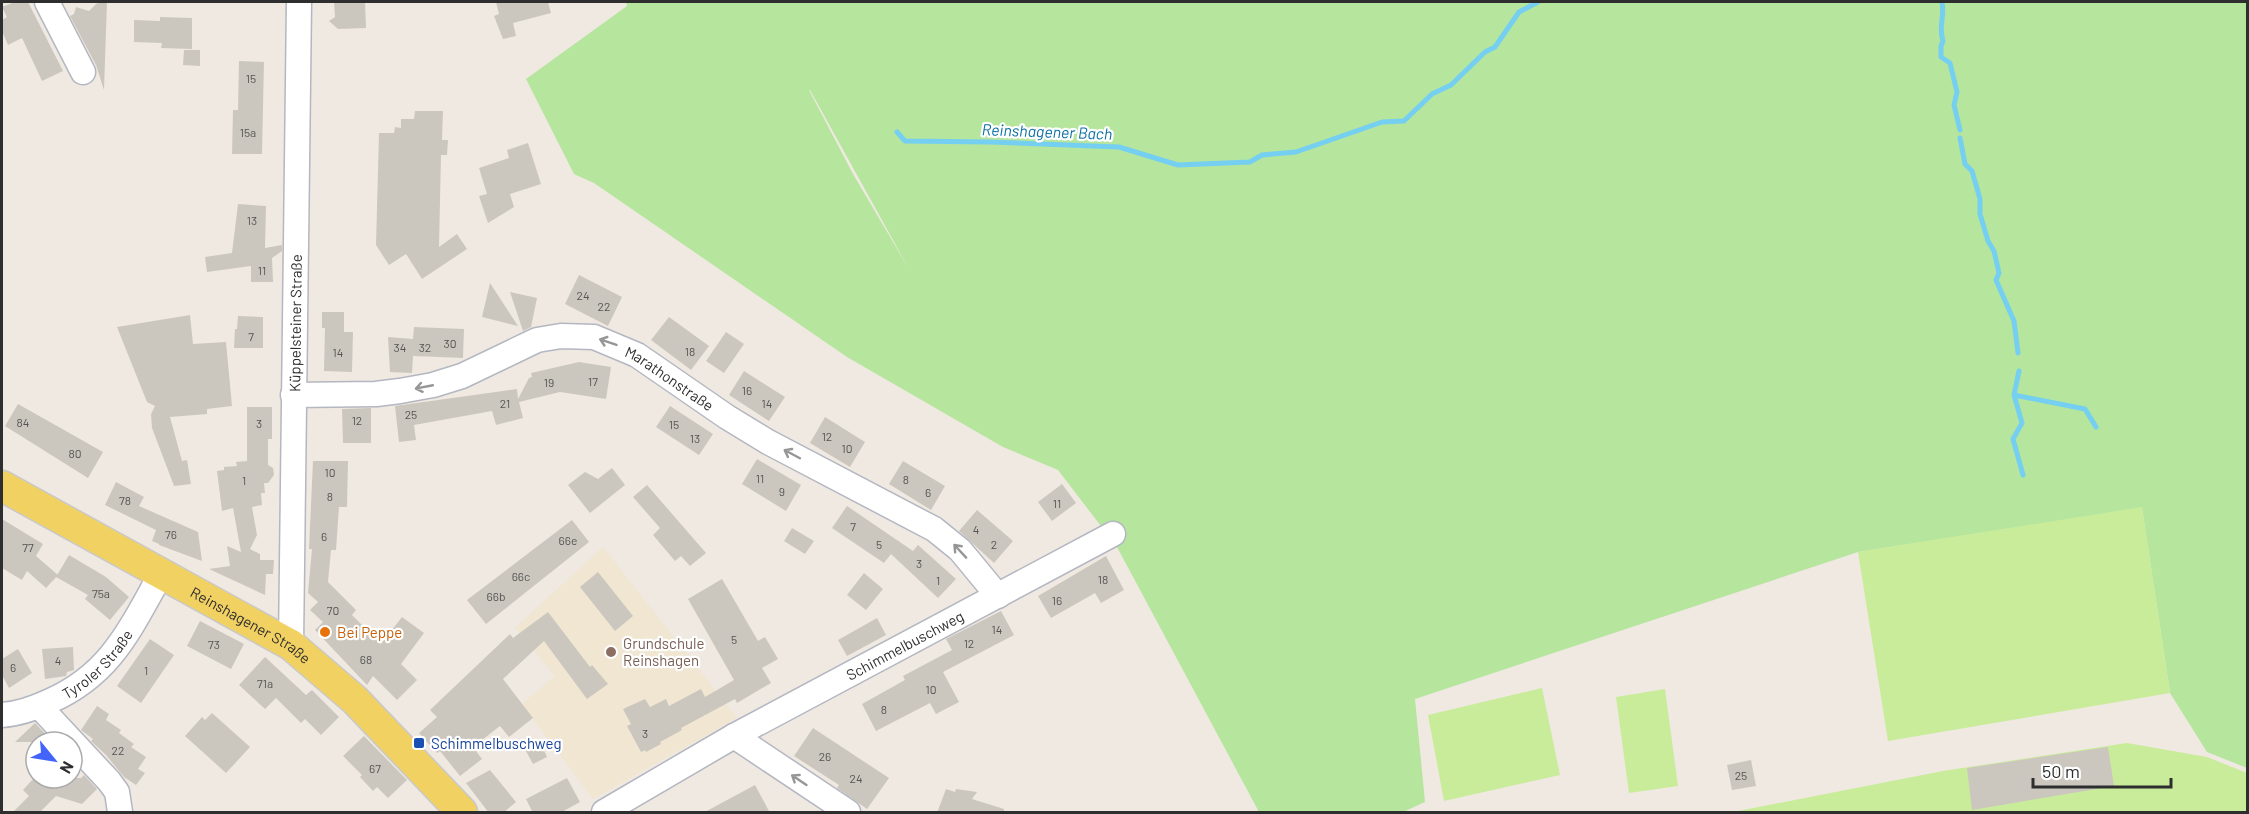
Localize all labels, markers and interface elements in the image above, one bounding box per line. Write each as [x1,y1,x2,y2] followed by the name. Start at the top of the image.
[246,71,256,85] house number: 15
[981,119,1113,143] water label: Reinshagener Bach
[240,125,256,139] house number: 15a
[247,213,257,227] house number: 13
[285,254,305,392] street label: Küppelsteiner Straße
[258,263,266,277] house number: 11
[576,288,590,302] house number: 24
[598,299,610,313] house number: 22
[248,329,254,343] house number: 7
[599,335,618,346] one-way arrow
[444,336,456,350] house number: 30
[394,340,406,354] house number: 34
[419,340,431,354] house number: 32
[623,342,717,414] street label: Marathonstraße
[685,344,695,358] house number: 18
[333,345,343,359] house number: 14
[588,374,598,388] house number: 17
[544,375,554,389] house number: 19
[414,382,434,393] one-way arrow
[742,383,752,397] house number: 16
[500,396,510,410] house number: 21
[762,396,772,410] house number: 14
[405,407,417,421] house number: 25
[352,413,362,427] house number: 12
[17,415,29,429] house number: 84
[256,416,262,430] house number: 3
[669,417,679,431] house number: 15
[822,429,832,443] house number: 12
[690,431,700,445] house number: 13
[842,441,852,455] house number: 10
[68,446,82,460] house number: 80
[784,448,801,460] one-way arrow
[325,465,335,479] house number: 10
[756,471,764,485] house number: 11
[903,472,909,486] house number: 8
[242,473,246,487] house number: 1
[779,484,785,498] house number: 9
[925,485,931,499] house number: 6
[327,489,333,503] house number: 8
[119,493,131,507] house number: 78
[1053,496,1061,510] house number: 11
[850,519,856,533] house number: 7
[973,522,979,536] house number: 4
[165,527,177,541] house number: 76
[321,529,327,543] house number: 6
[559,533,577,547] house number: 66e
[876,537,882,551] house number: 5
[991,537,997,551] house number: 2
[22,540,34,554] house number: 77
[953,544,967,559] one-way arrow
[916,556,922,570] house number: 3
[512,569,530,583] house number: 66c
[1098,572,1108,586] house number: 18
[936,573,940,587] house number: 1
[188,583,315,667] street label: Reinshagener Straße
[92,586,110,600] house number: 75a
[487,589,505,603] house number: 66b
[1052,593,1062,607] house number: 16
[327,603,339,617] house number: 70
[843,606,967,684] street label: Schimmelbuschweg
[992,622,1002,636] house number: 14
[337,623,402,641] place label: Bei Peppe
[318,625,332,639] marker: Bei Peppe
[59,626,136,702] street label: Tyroler Straße
[731,632,737,646] house number: 5
[623,634,704,669] place label: Grundschule Reinshagen
[964,636,974,650] house number: 12
[208,637,220,651] house number: 73
[604,645,618,659] marker: Grundschule Reinshagen
[360,652,372,666] house number: 68
[55,653,61,667] house number: 4
[10,660,16,674] house number: 6
[144,663,148,677] house number: 1
[257,676,273,690] house number: 71a
[926,682,936,696] house number: 10
[881,702,887,716] house number: 8
[642,726,648,740] house number: 3
[24,730,84,790] north arrow
[431,734,561,752] place label: Schimmelbuschweg
[412,736,426,750] marker: Schimmelbuschweg
[112,743,124,757] house number: 22
[819,749,831,763] house number: 26
[2033,751,2171,789] scale bar
[57,758,78,777] text: N
[2042,760,2080,782] text: 50 m
[369,761,381,775] house number: 67
[1735,768,1747,782] house number: 25
[849,771,863,785] house number: 24
[792,774,808,786] one-way arrow

